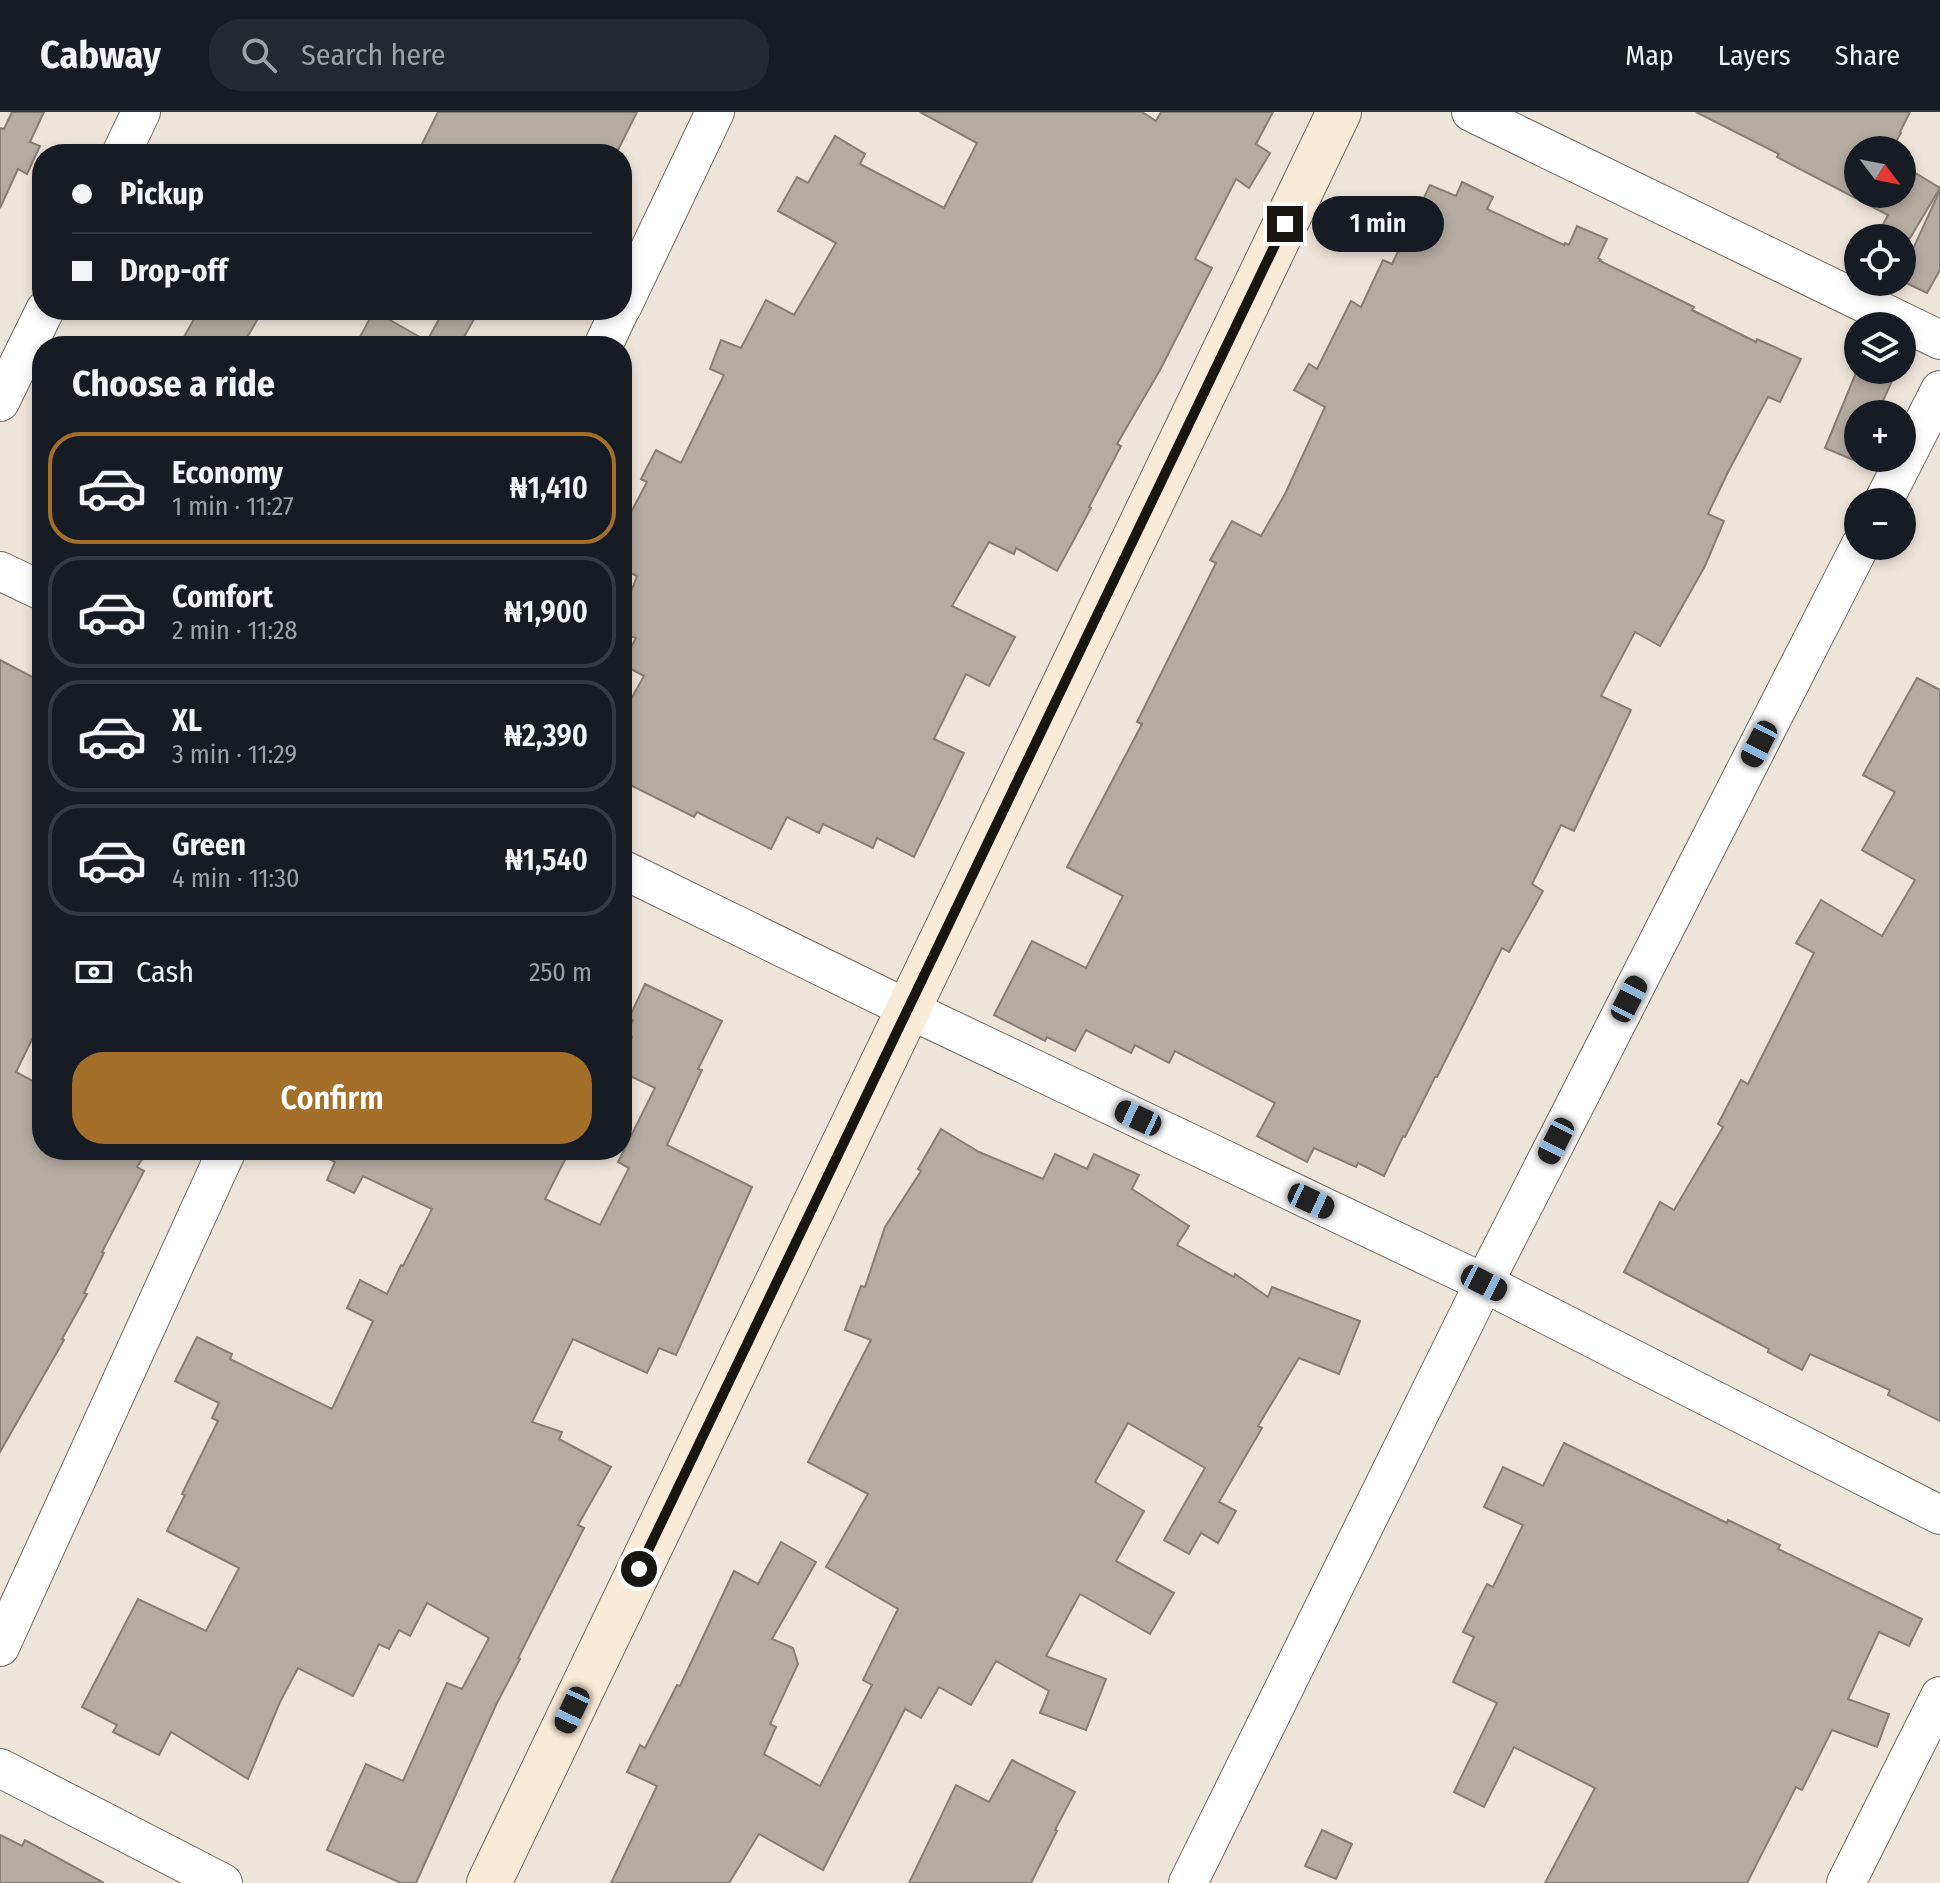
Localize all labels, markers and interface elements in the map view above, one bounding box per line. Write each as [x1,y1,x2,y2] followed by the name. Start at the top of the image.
[209,19,769,91] search box
[40,32,161,78] text: Cabway
[237,33,281,77] icon: search
[301,37,446,73] text: Search here
[1625,39,1674,72] text: Map
[1718,39,1791,72] text: Layers
[1835,39,1900,72] text: Share
[1844,136,1916,208] north arrow
[1844,136,1916,560] map controls
[120,176,204,212] text: Pickup
[1313,196,1445,252] callout: 1 min
[1267,206,1303,242] route end
[1350,208,1406,239] text: 1 min
[1844,224,1916,296] button: locate
[120,253,227,289] text: Drop-off
[1844,312,1916,384] button: layers
[72,362,275,406] text: Choose a ride
[1844,400,1916,472] button: +
[76,452,148,524] icon: car
[172,455,283,491] text: Economy
[510,470,588,506] text: ₦1,410
[1844,488,1916,560] button: −
[172,491,293,522] text: 1 min · 11:27
[76,576,148,648] icon: car
[172,579,273,615] text: Comfort
[504,594,588,630] text: ₦1,900
[172,615,297,646] text: 2 min · 11:28
[76,700,148,772] icon: car
[172,703,202,739] text: XL
[1737,717,1781,771] car
[504,718,588,754] text: ₦2,390
[172,739,297,770] text: 3 min · 11:29
[76,824,148,896] icon: car
[172,827,246,863] text: Green
[505,842,588,878] text: ₦1,540
[172,863,300,894] text: 4 min · 11:30
[72,950,116,994] icon: cash
[136,954,194,990] text: Cash
[529,957,592,988] text: 250 m
[1607,972,1651,1026] car
[72,1052,592,1144] button: Confirm
[1111,1097,1165,1139] car
[1534,1114,1578,1168] car
[1284,1180,1338,1222] car
[1457,1261,1511,1305] car
[621,1551,657,1587] route start
[551,1683,593,1737] car

